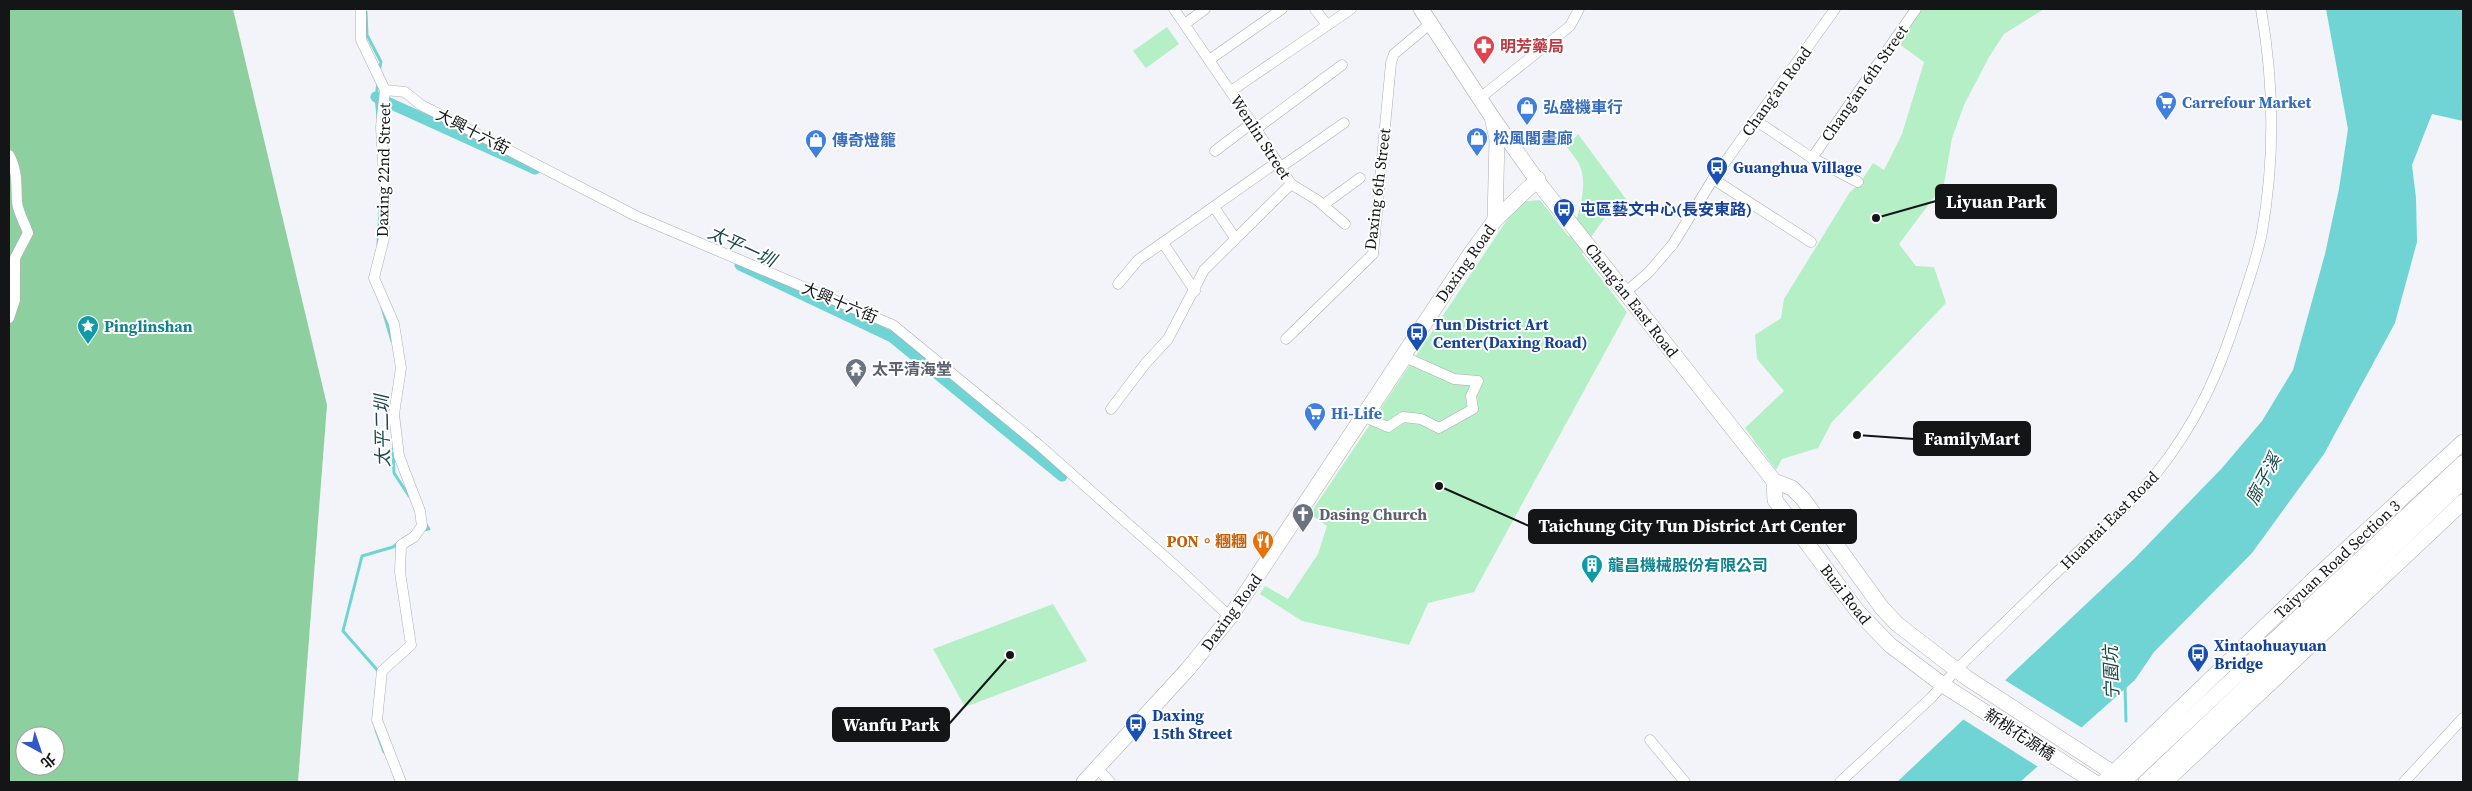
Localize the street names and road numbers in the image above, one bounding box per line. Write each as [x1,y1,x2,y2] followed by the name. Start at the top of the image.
[1816,20,1913,146] street label: Chang’an 6th Street
[1736,42,1816,140] street label: Chang’an Road
[1226,91,1297,184] street label: Wenlin Street
[371,102,395,237] street label: Daxing 22nd Street
[432,103,514,159] street label: 大興十六街
[1359,126,1395,251] street label: Daxing 6th Street
[1430,220,1500,306] street label: Daxing Road
[1580,238,1684,362] street label: Chang’an East Road
[799,276,881,328] street label: 大興十六街
[2055,466,2163,574] street label: Huantai East Road
[2269,495,2405,623] street label: Taiyuan Road Section 3
[1815,559,1877,629] street label: Buzi Road
[1195,569,1267,655] street label: Daxing Road
[1980,703,2060,765] street label: 新桃花源橋

